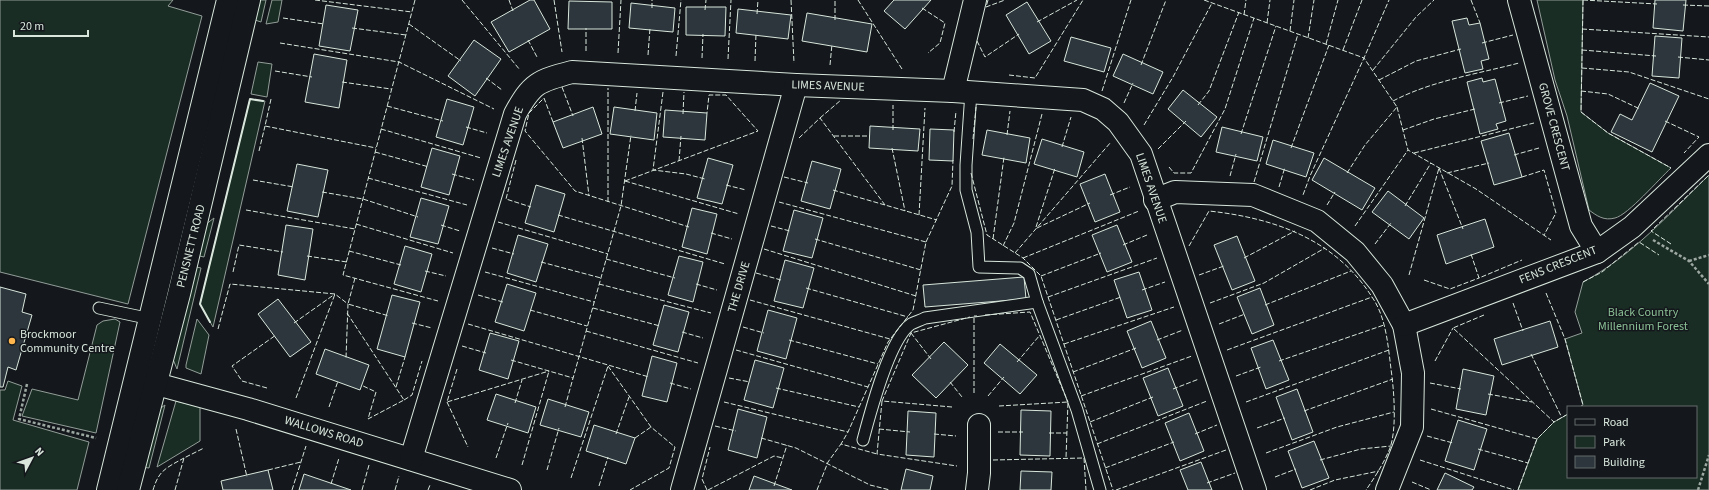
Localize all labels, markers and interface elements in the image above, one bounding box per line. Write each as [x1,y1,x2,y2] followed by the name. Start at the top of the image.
[14,12,88,38] scale bar
[20,18,44,35] text: 20 m
[791,76,865,96] street label: LIMES AVENUE
[1534,81,1574,174] street label: GROVE CRESCENT
[488,104,528,180] street label: LIMES AVENUE
[1131,150,1171,226] street label: LIMES AVENUE
[172,203,210,289] street label: PENSNETT ROAD
[1517,241,1600,288] street label: FENS CRESCENT
[724,259,754,315] street label: THE DRIVE
[1598,304,1688,335] park label: Black Country Millennium Forest
[20,326,115,357] place label: Brockmoor Community Centre
[7,336,17,346] marker: Brockmoor Community Centre
[1567,406,1697,478] legend
[282,412,366,452] street label: WALLOWS ROAD
[1603,414,1629,431] text: Road
[1603,434,1625,451] text: Park
[12,438,52,478] north arrow
[31,444,47,459] text: N
[1603,454,1645,471] text: Building

